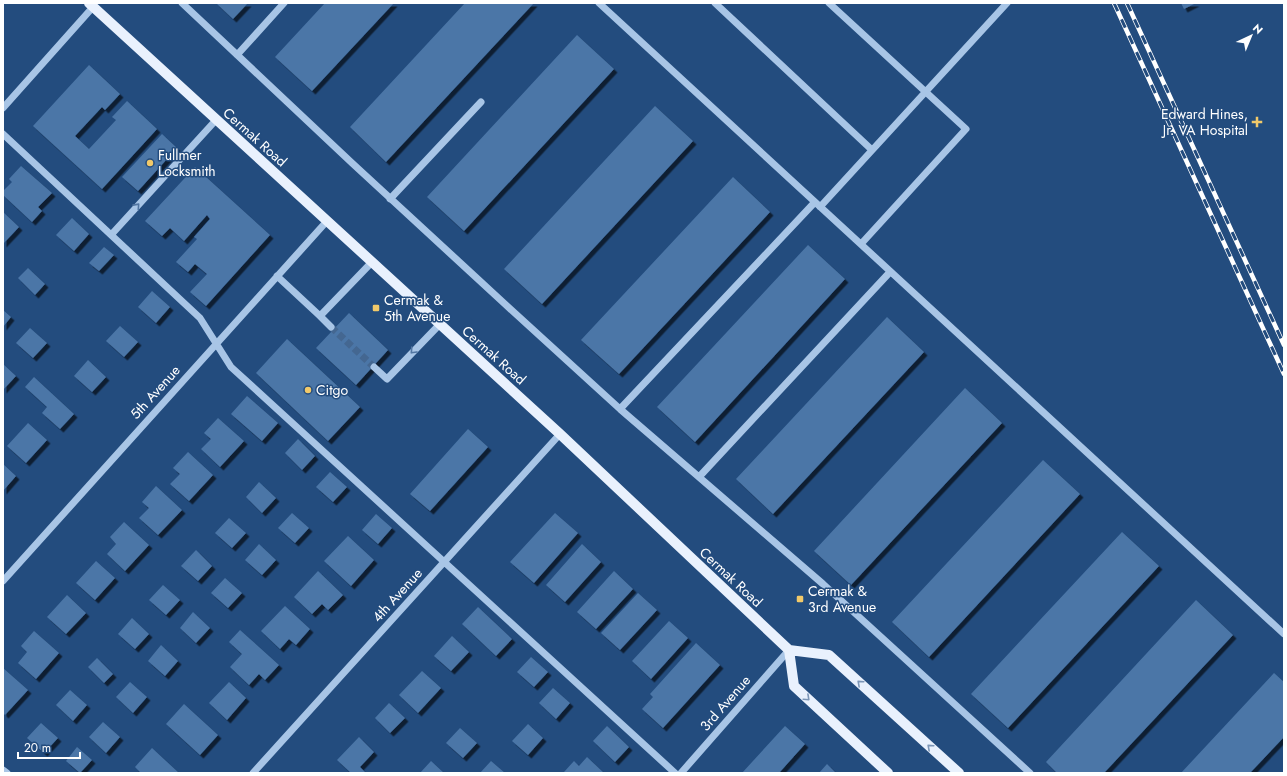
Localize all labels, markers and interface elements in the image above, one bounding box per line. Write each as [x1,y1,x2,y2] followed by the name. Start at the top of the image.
[1231,16,1271,56] north arrow
[1249,20,1267,38] text: N
[219,103,291,171] street label: Cermak Road
[1161,104,1248,140] place label: Edward Hines, Jr. VA Hospital
[1251,116,1263,128] marker: Edward Hines, Jr. VA Hospital
[158,145,216,181] place label: Fullmer Locksmith
[145,158,155,168] marker: Fullmer Locksmith
[133,203,140,211] one-way arrow
[384,290,450,326] place label: Cermak & 5th Avenue
[371,303,381,313] marker: Cermak & 5th Avenue
[458,321,530,389] street label: Cermak Road
[410,346,418,354] one-way arrow
[125,361,185,423] street label: 5th Avenue
[316,380,349,400] place label: Citgo
[303,385,313,395] marker: Citgo
[695,542,767,612] street label: Cermak Road
[367,564,427,626] street label: 4th Avenue
[808,581,876,617] place label: Cermak & 3rd Avenue
[795,594,805,604] marker: Cermak & 3rd Avenue
[695,671,755,735] street label: 3rd Avenue
[857,680,865,688] one-way arrow
[802,693,809,700] one-way arrow
[18,734,80,760] scale bar
[24,739,51,757] text: 20 m
[927,744,935,751] one-way arrow

